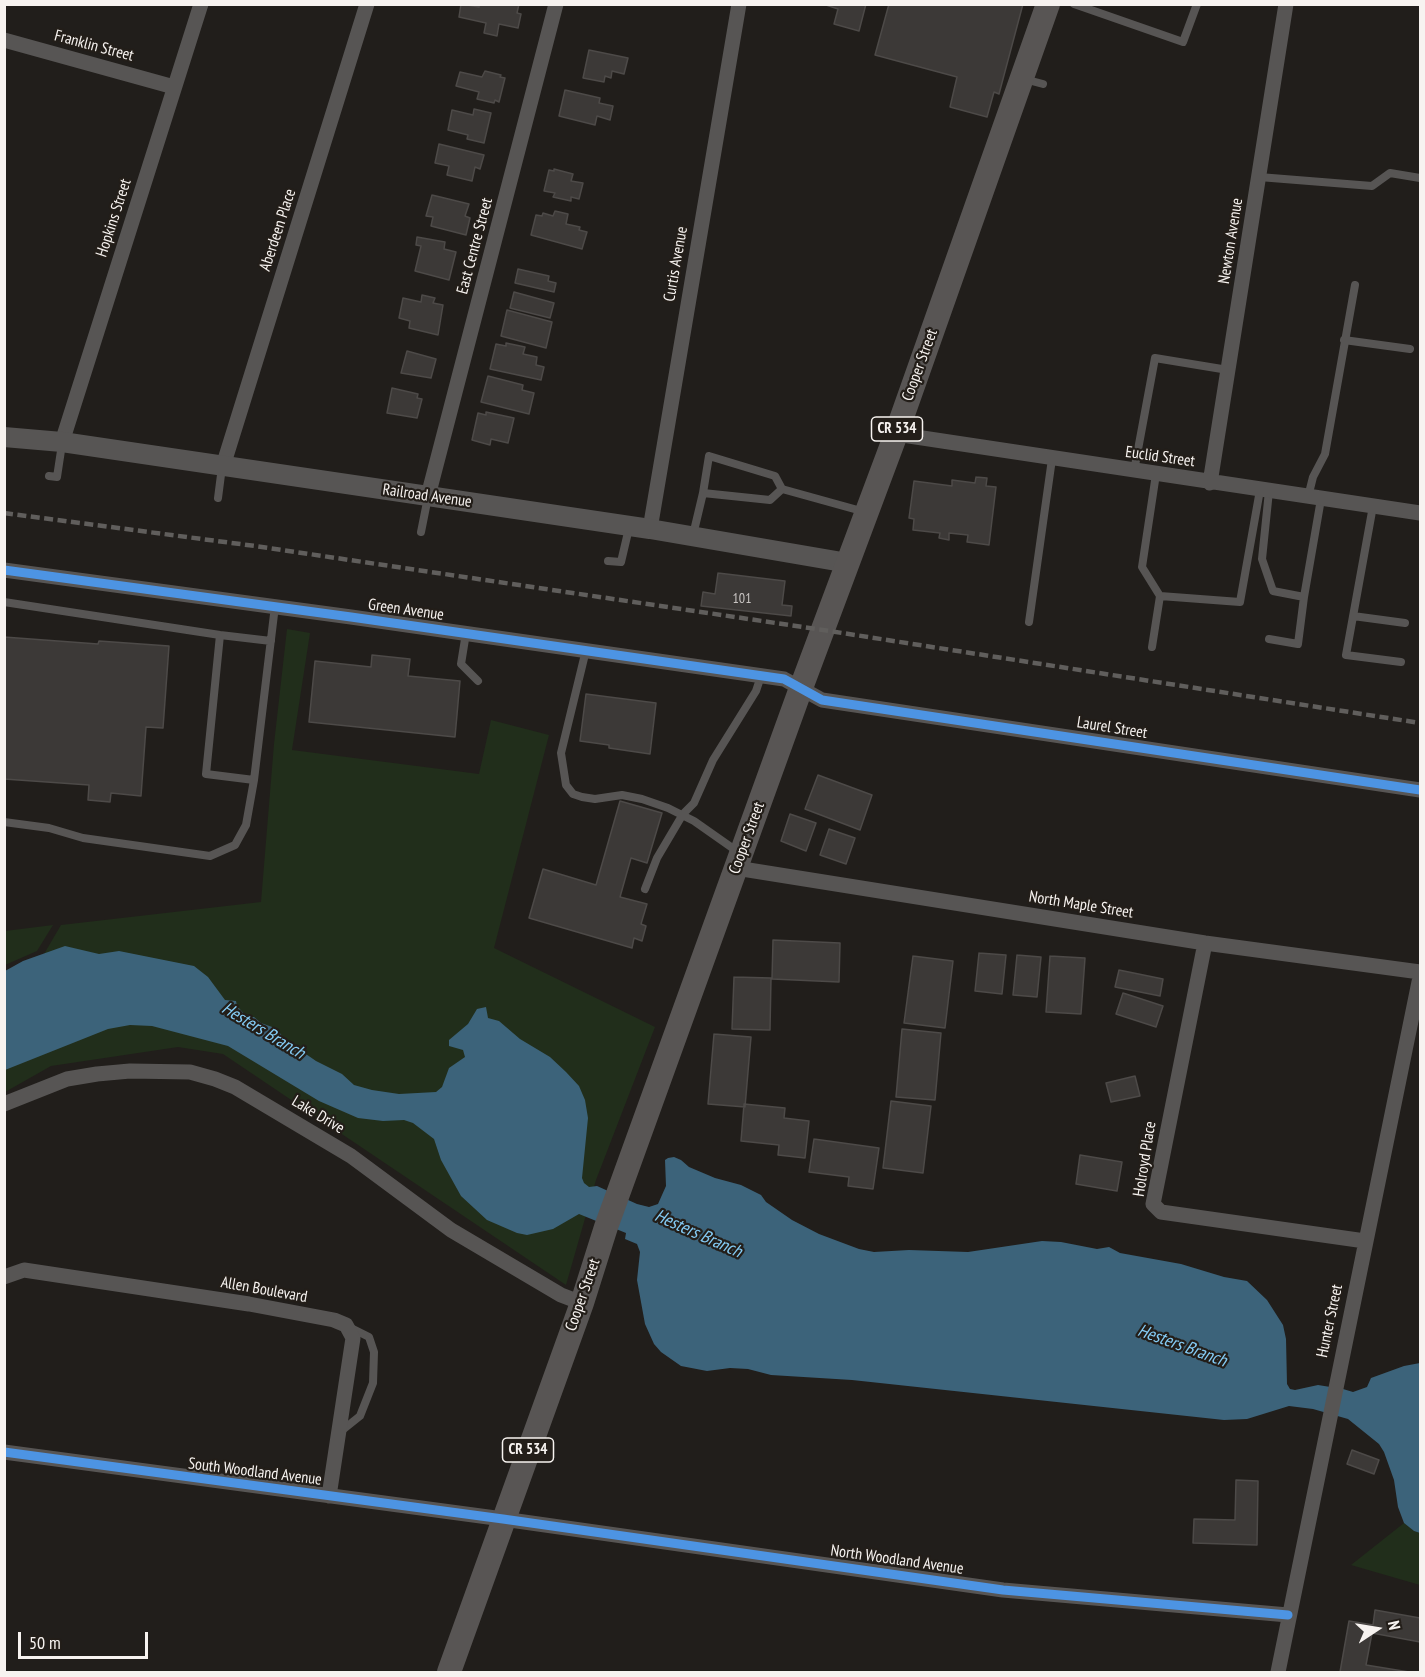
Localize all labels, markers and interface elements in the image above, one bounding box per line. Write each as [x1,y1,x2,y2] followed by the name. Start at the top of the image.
[52,26,136,66] street label: Franklin Street
[92,176,136,260] street label: Hopkins Street
[256,186,300,274] street label: Aberdeen Place
[453,196,497,296] street label: East Centre Street
[1215,197,1247,285] street label: Newton Avenue
[660,225,692,303] street label: Curtis Avenue
[898,326,942,404] street label: Cooper Street
[872,417,922,441] road number: CR 534
[1124,443,1196,471] street label: Euclid Street
[381,480,473,512] street label: Railroad Avenue
[733,591,751,607] house number: 101
[367,595,445,625] street label: Green Avenue
[1075,713,1149,743] street label: Laurel Street
[725,799,769,877] street label: Cooper Street
[1027,887,1135,923] street label: North Maple Street
[218,998,308,1064] water label: Hesters Branch
[288,1092,348,1138] street label: Lake Drive
[1130,1120,1160,1198] street label: Holroyd Place
[651,1205,745,1263] water label: Hesters Branch
[562,1256,604,1334] street label: Cooper Street
[219,1273,309,1307] street label: Allen Boulevard
[1313,1283,1347,1359] street label: Hunter Street
[1135,1320,1229,1372] water label: Hesters Branch
[502,1438,554,1462] road number: CR 534
[187,1454,323,1490] street label: South Woodland Avenue
[829,1541,965,1579] street label: North Woodland Avenue
[1347,1599,1407,1659] north arrow
[1384,1619,1405,1632] text: N
[21,1620,152,1658] scale bar
[29,1631,61,1654] text: 50 m

